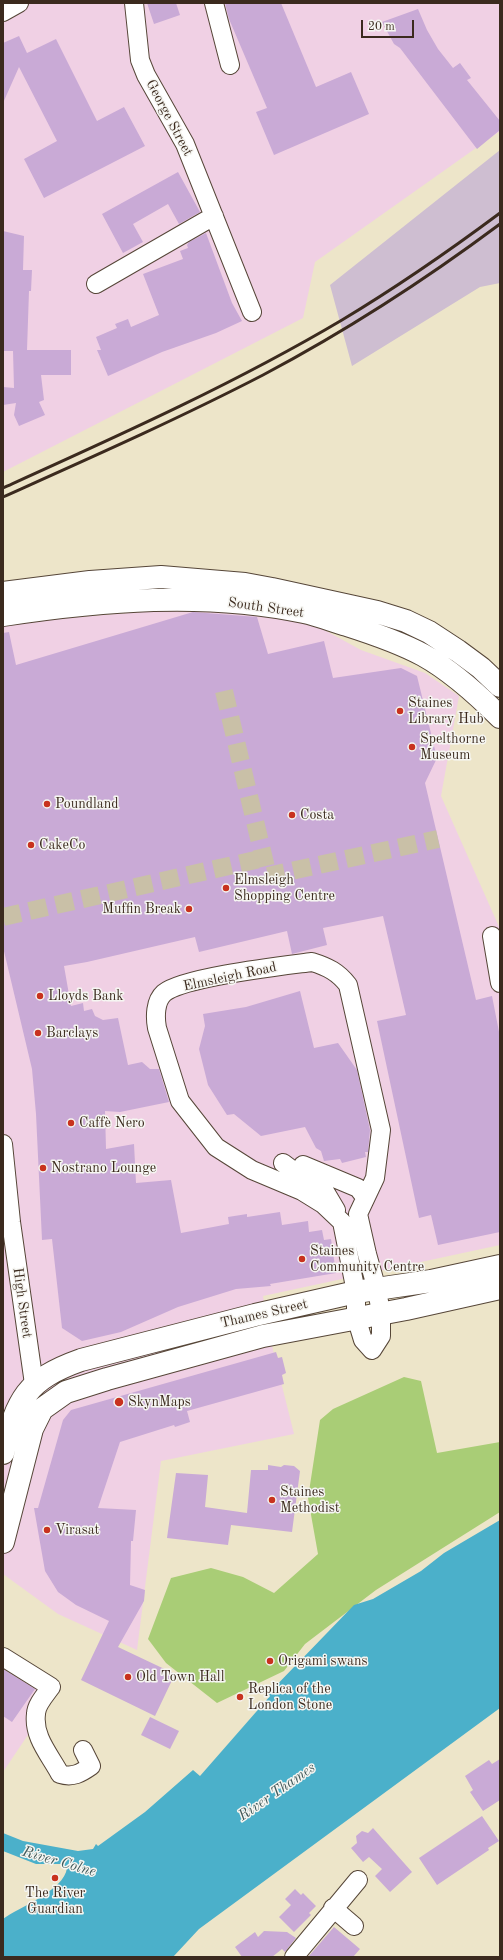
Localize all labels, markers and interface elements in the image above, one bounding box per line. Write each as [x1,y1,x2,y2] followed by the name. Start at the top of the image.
[363,12,416,38] scale bar
[368,21,395,33] text: 20 m
[142,77,196,159] street label: George Street
[227,594,305,622] street label: South Street
[408,695,484,728] place label: Staines Library Hub
[395,706,405,716] marker: Staines Library Hub
[420,731,485,764] place label: Spelthorne Museum
[407,742,417,752] marker: Spelthorne Museum
[55,796,119,812] place label: Poundland
[42,799,52,809] marker: Poundland
[300,807,334,823] place label: Costa
[287,810,297,820] marker: Costa
[39,837,85,853] place label: CakeCo
[26,840,36,850] marker: CakeCo
[234,872,335,904] place label: Elmsleigh Shopping Centre
[221,883,231,893] marker: Elmsleigh Shopping Centre
[102,901,181,917] place label: Muffin Break
[184,904,194,914] marker: Muffin Break
[182,959,278,995] street label: Elmsleigh Road
[48,988,124,1004] place label: Lloyds Bank
[35,991,45,1001] marker: Lloyds Bank
[46,1025,98,1041] place label: Barclays
[33,1028,43,1038] marker: Barclays
[79,1115,145,1131] place label: Caffè Nero
[66,1118,76,1128] marker: Caffè Nero
[51,1160,156,1176] place label: Nostrano Lounge
[38,1163,48,1173] marker: Nostrano Lounge
[310,1243,424,1276] place label: Staines Community Centre
[297,1254,307,1264] marker: Staines Community Centre
[9,1267,35,1339] street label: High Street
[219,1296,309,1332] street label: Thames Street
[128,1394,191,1410] place label: SkynMaps
[113,1396,125,1408] marker: SkynMaps
[280,1484,340,1516] place label: Staines Methodist
[267,1495,277,1505] marker: Staines Methodist
[55,1522,100,1538] place label: Virasat
[42,1525,52,1535] marker: Virasat
[278,1653,368,1669] place label: Origami swans
[265,1656,275,1666] marker: Origami swans
[136,1669,224,1685] place label: Old Town Hall
[123,1672,133,1682] marker: Old Town Hall
[248,1681,332,1714] place label: Replica of the London Stone
[235,1692,245,1702] marker: Replica of the London Stone
[235,1759,319,1825] water label: River Thames
[20,1843,98,1881] water label: River Colne
[50,1873,60,1883] marker: The River Guardian
[25,1885,85,1918] place label: The River Guardian

